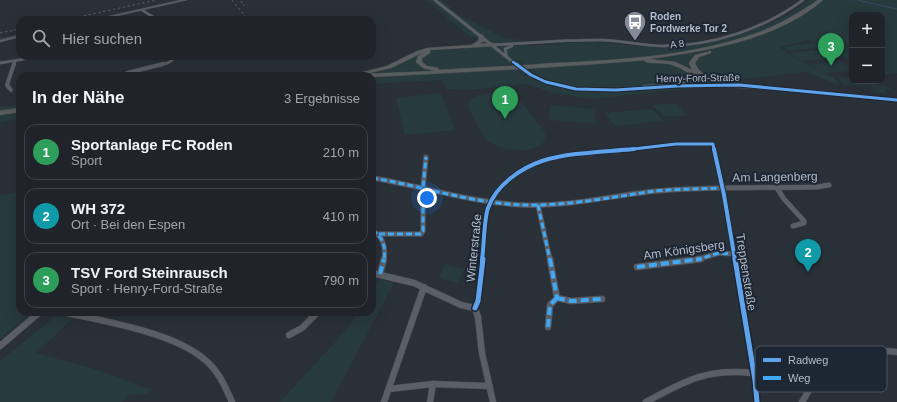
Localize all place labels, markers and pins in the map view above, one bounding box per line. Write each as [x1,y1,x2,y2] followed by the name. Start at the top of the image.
[622,9,648,42] bus stop icon: Roden Fordwerke Tor 2
[650,11,727,34] place label: Roden Fordwerke Tor 2
[818,33,844,66] pin: 3
[492,86,518,119] pin: 1
[795,239,821,272] pin: 2

